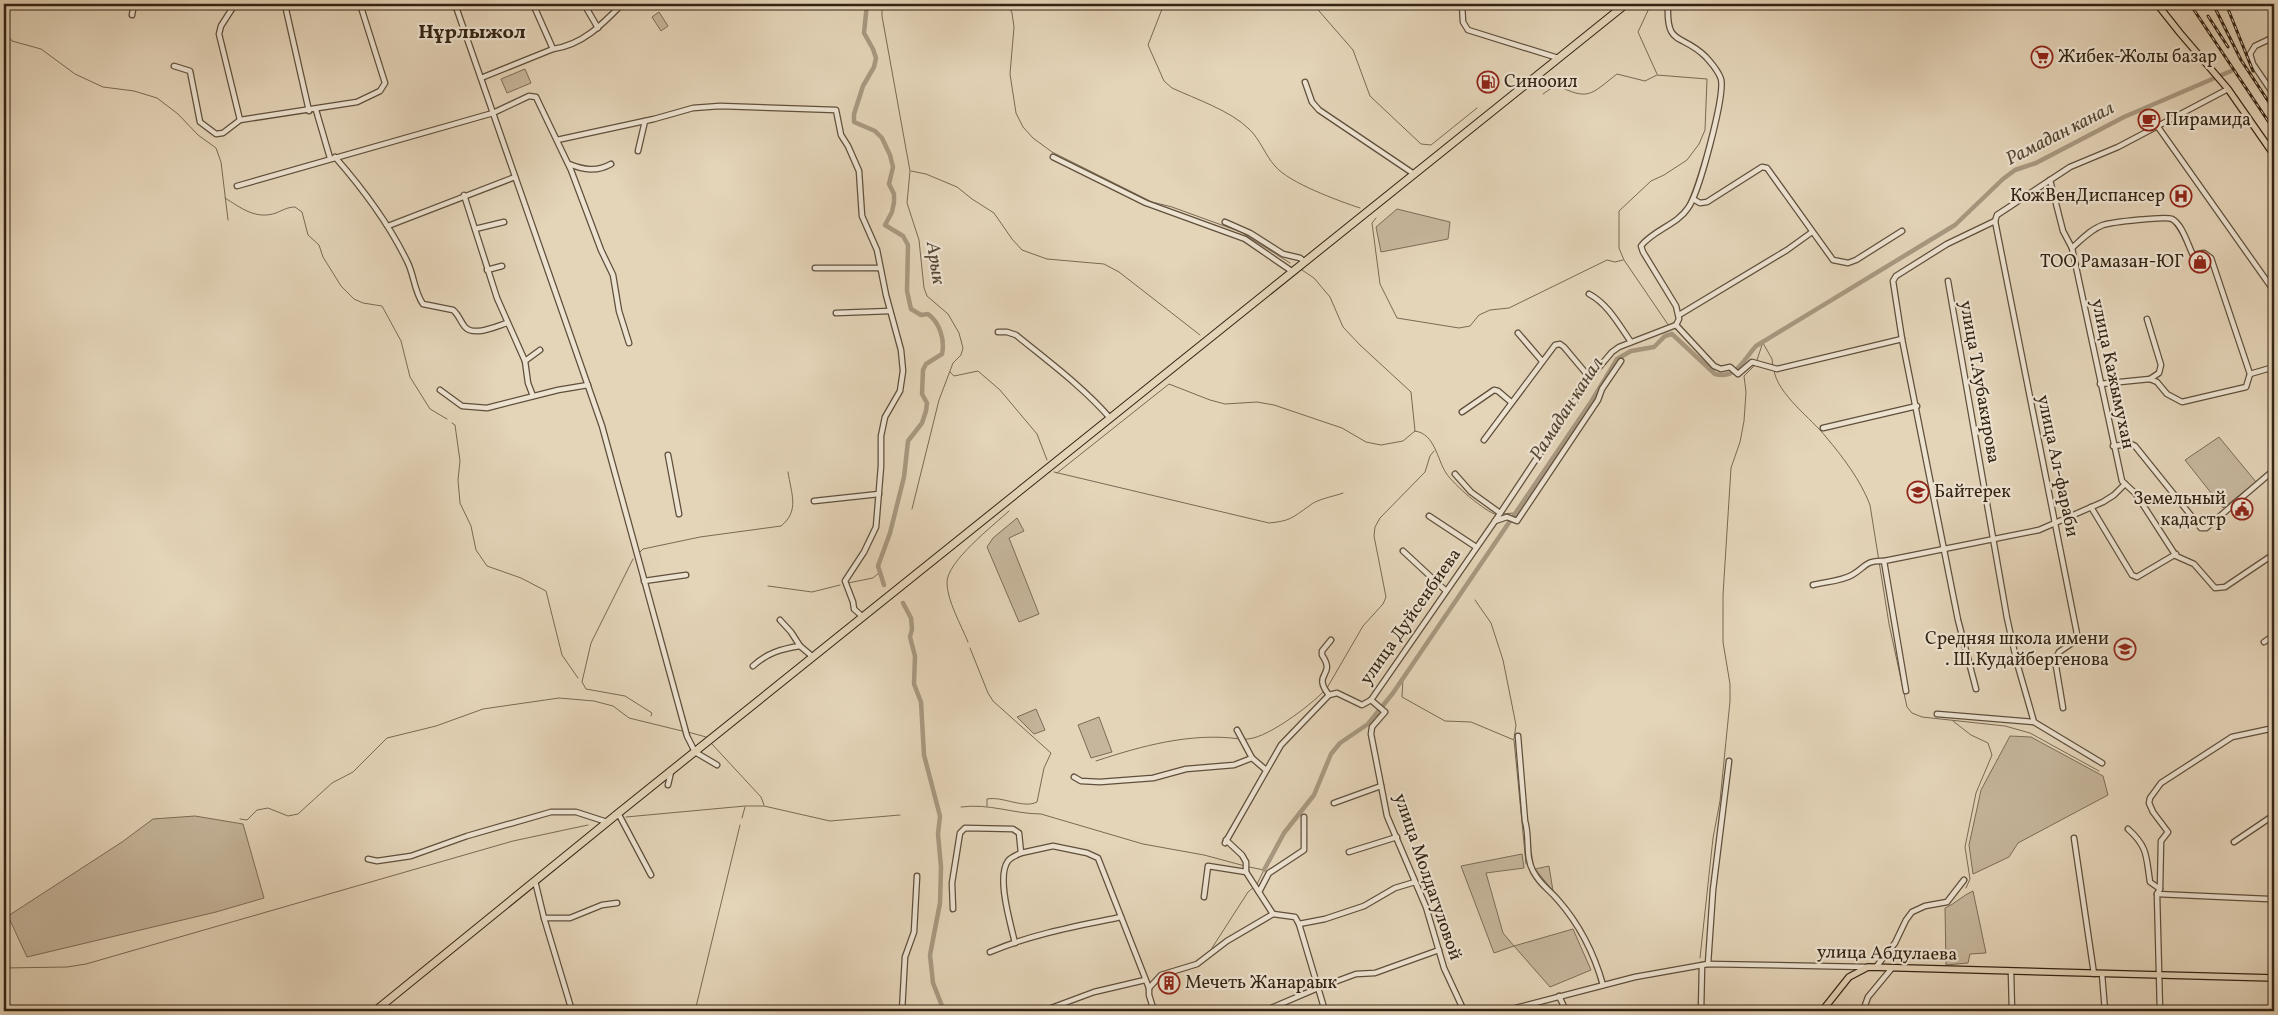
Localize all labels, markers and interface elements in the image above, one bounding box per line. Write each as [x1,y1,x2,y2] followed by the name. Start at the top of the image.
[418,19,526,47] district label: Нұрлыжол
[2030,45,2054,69] supermarket icon: Жибек-Жолы базар
[2058,45,2217,70] place label: Жибек-Жолы базар
[1476,70,1500,94] fuel station icon: Синооил
[1504,70,1578,95] place label: Синооил
[2001,96,2119,172] water label: Рамадан канал
[2137,108,2161,132] cafe icon: Пирамида
[2165,108,2251,133] place label: Пирамида
[2010,184,2165,209] place label: КожВенДиспансер
[2169,184,2193,208] hospital icon: КожВенДиспансер
[919,239,951,287] water label: Арык
[2040,250,2184,275] place label: ТОО Рамазан-ЮГ
[2188,250,2212,274] shop icon: ТОО Рамазан-ЮГ
[2084,297,2140,451] street label: улица Кажымухан
[1952,299,2006,465] street label: улица Т.Аубакирова
[1524,352,1610,466] water label: Рамадан канал
[2030,393,2084,539] street label: улица Ал-фараби
[1906,480,1930,504] school or university icon: Байтерек
[1934,480,2011,505] place label: Байтерек
[2133,487,2226,533] place label: Земельный кадастр
[2230,497,2254,521] public building icon: Земельный кадастр
[1354,544,1468,690] street label: улица Дуйсенбиева
[1925,627,2109,673] place label: Средняя школа имени . Ш.Кудайбергенова
[2113,637,2137,661] school or university icon: Средняя школа имени . Ш.Кудайбергенова
[1387,790,1467,964] street label: улица Молдагуловой
[1817,940,1958,968] street label: улица Абдулаева
[1157,971,1181,995] building icon: Мечеть Жанараык
[1185,971,1338,996] place label: Мечеть Жанараык

